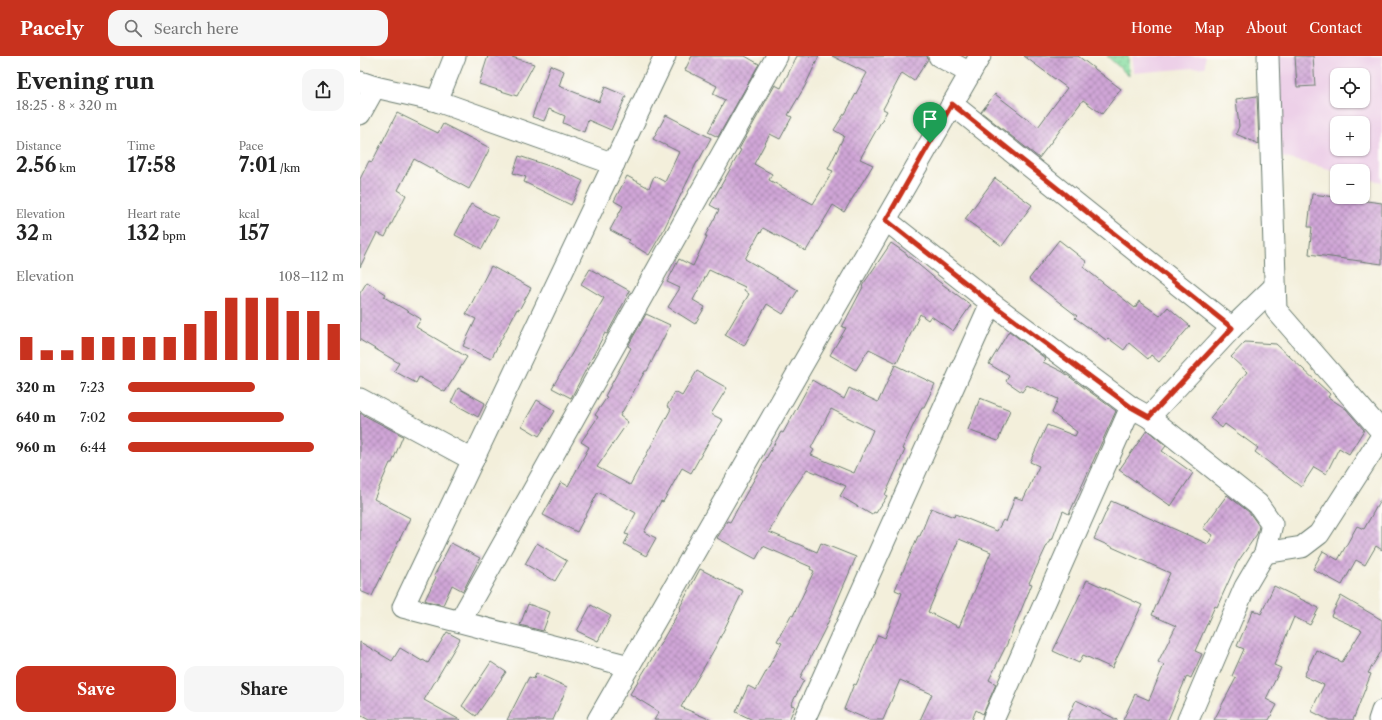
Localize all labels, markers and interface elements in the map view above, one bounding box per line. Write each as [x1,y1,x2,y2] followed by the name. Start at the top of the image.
[108,10,388,46] search box
[20,17,84,40] text: Pacely
[122,17,144,39] icon: search
[154,19,239,38] text: Search here
[1131,19,1172,37] text: Home
[1194,19,1224,37] text: Map
[1246,19,1287,37] text: About
[1309,19,1362,37] text: Contact
[16,68,155,95] text: Evening run
[1330,68,1370,204] map controls
[1330,68,1370,108] button: locate
[302,69,344,111] button: share
[16,97,117,113] text: 18:25 · 8 × 320 m
[913,102,947,143] pin
[919,108,941,130] icon: arrive
[1330,116,1370,156] button: +
[16,139,62,153] text: Distance
[127,139,155,153] text: Time
[239,139,264,153] text: Pace
[16,153,56,177] text: 2.56
[127,153,176,177] text: 17:58
[239,153,277,177] text: 7:01
[56,161,76,175] text: km
[277,161,300,175] text: /km
[1330,164,1370,204] button: −
[16,207,65,221] text: Elevation
[127,207,180,221] text: Heart rate
[239,207,259,221] text: kcal
[16,221,39,245] text: 32
[127,221,159,245] text: 132
[239,221,269,245] text: 157
[39,229,52,243] text: m
[159,229,186,243] text: bpm
[16,268,74,284] text: Elevation
[279,268,344,284] text: 108–112 m
[16,379,56,395] text: 320 m
[80,379,105,395] text: 7:23
[16,409,56,425] text: 640 m
[80,409,106,425] text: 7:02
[16,439,56,455] text: 960 m
[80,439,106,455] text: 6:44
[16,666,176,712] button: Save
[184,666,344,712] button: Share

